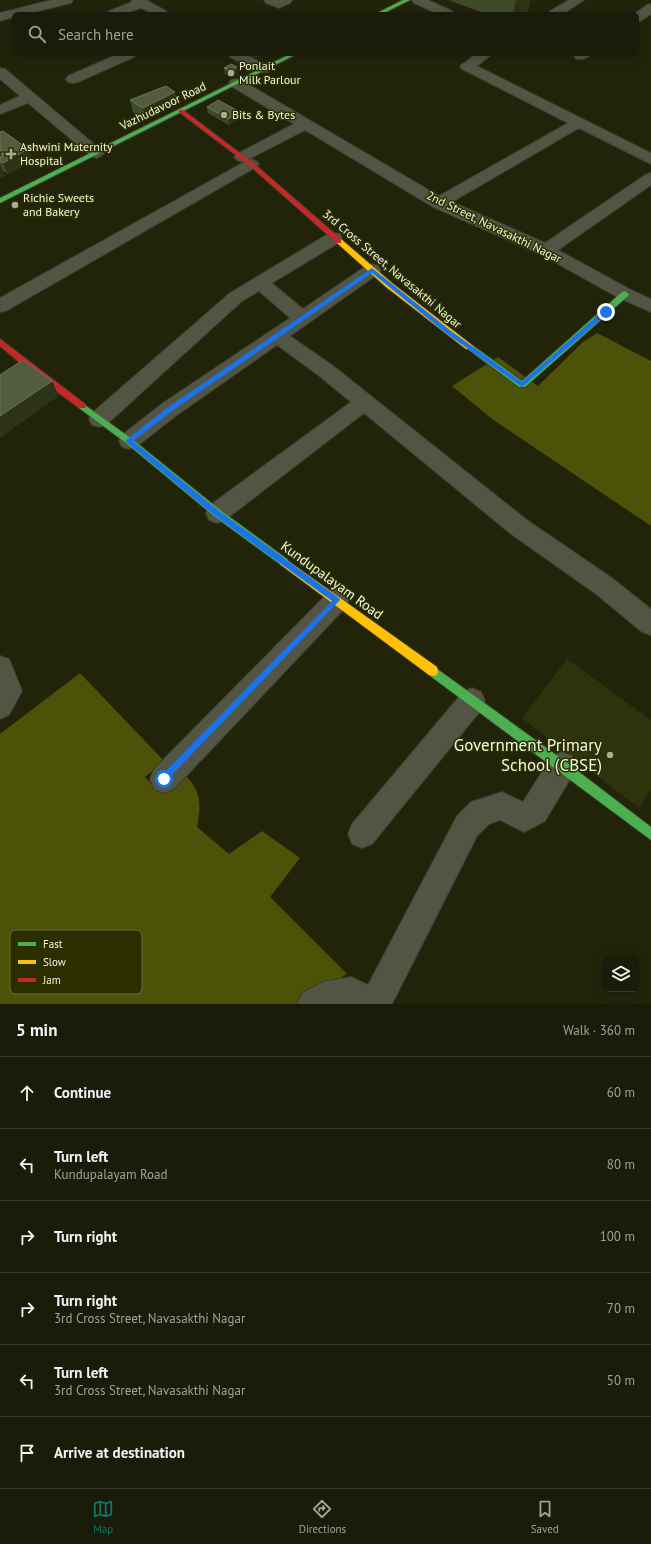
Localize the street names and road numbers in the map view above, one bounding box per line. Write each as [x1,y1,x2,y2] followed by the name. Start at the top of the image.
[116,78,208,133] street label: Vazhudavoor Road
[424,187,564,266] street label: 2nd Street, Navasakthi Nagar
[320,206,465,331] street label: 3rd Cross Street, Navasakthi Nagar
[277,537,387,623] street label: Kundupalayam Road

